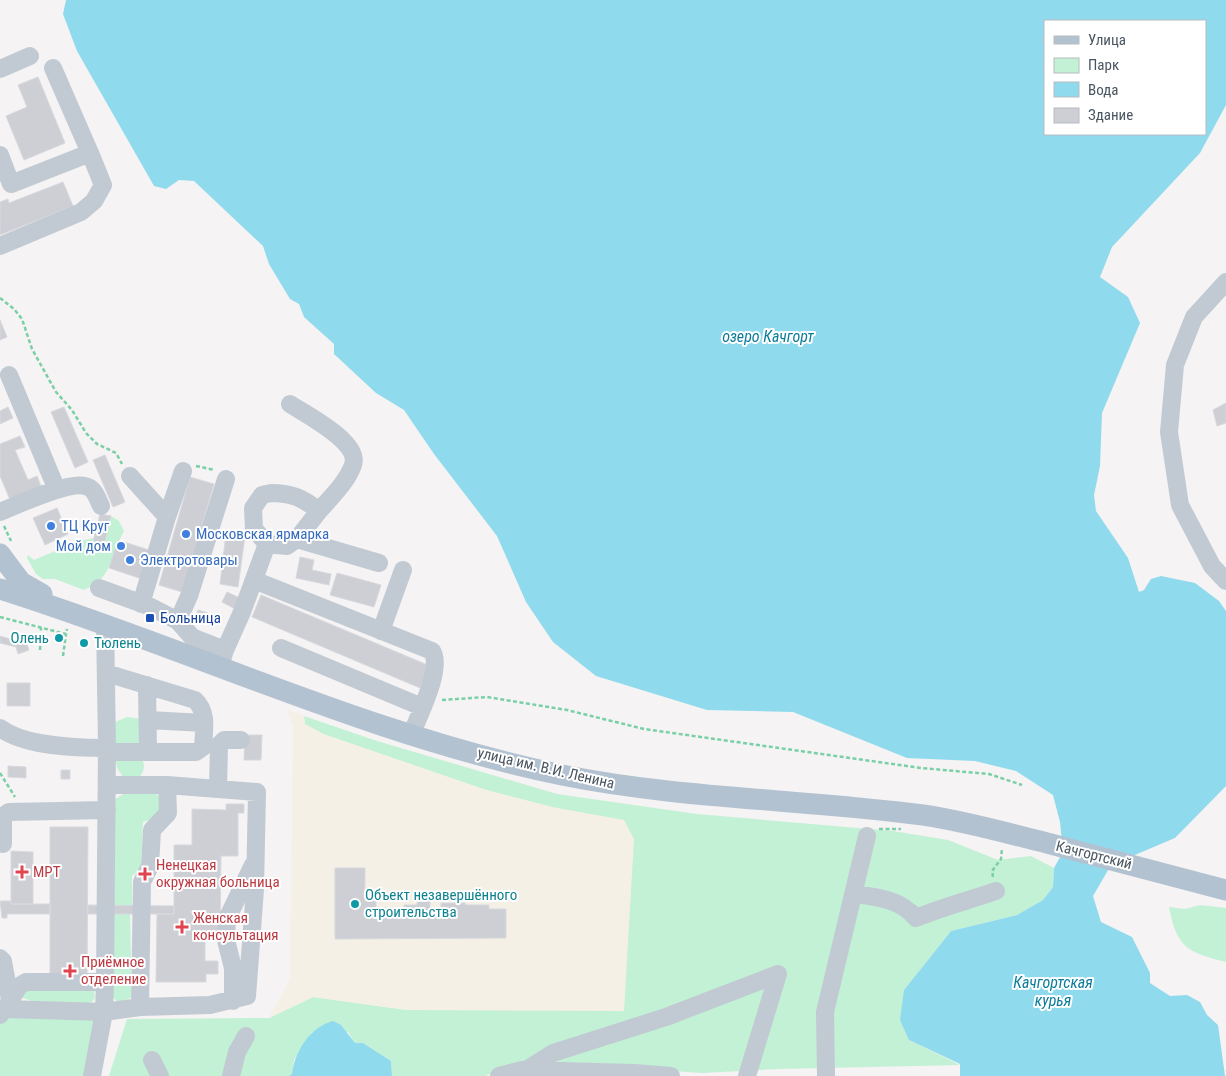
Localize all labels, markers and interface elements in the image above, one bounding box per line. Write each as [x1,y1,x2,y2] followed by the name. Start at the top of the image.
[1044,20,1206,135] legend
[1088,31,1126,49] text: Улица
[1088,56,1119,74] text: Парк
[1088,81,1118,99] text: Вода
[1088,106,1133,124] text: Здание
[722,327,814,346] water label: озеро Качгорт
[61,517,110,535] place label: ТЦ Круг
[45,520,57,532] marker: ТЦ Круг
[196,525,329,543] place label: Московская ярмарка
[180,528,192,540] marker: Московская ярмарка
[56,537,111,555] place label: Мой дом
[115,540,127,552] marker: Мой дом
[140,551,238,569] place label: Электротовары
[124,554,136,566] marker: Электротовары
[160,609,221,627] place label: Больница
[144,612,156,624] marker: Больница
[10,629,49,647] place label: Олень
[53,632,65,644] marker: Олень
[94,634,141,652] place label: Тюлень
[78,637,90,649] marker: Тюлень
[476,744,616,792] street label: улица им. В.И. Ленина
[1054,837,1134,873] street label: Качгортский
[156,856,280,891] place label: Ненецкая окружная больница
[33,863,61,881] place label: МРТ
[15,865,29,879] marker: МРТ
[138,867,152,881] marker: Ненецкая окружная больница
[365,886,517,921] place label: Объект незавершённого строительства
[349,898,361,910] marker: Объект незавершённого строительства
[193,909,279,944] place label: Женская консультация
[175,920,189,934] marker: Женская консультация
[81,953,146,988] place label: Приёмное отделение
[63,964,77,978] marker: Приёмное отделение
[1013,973,1093,1010] water label: Качгортская курья

